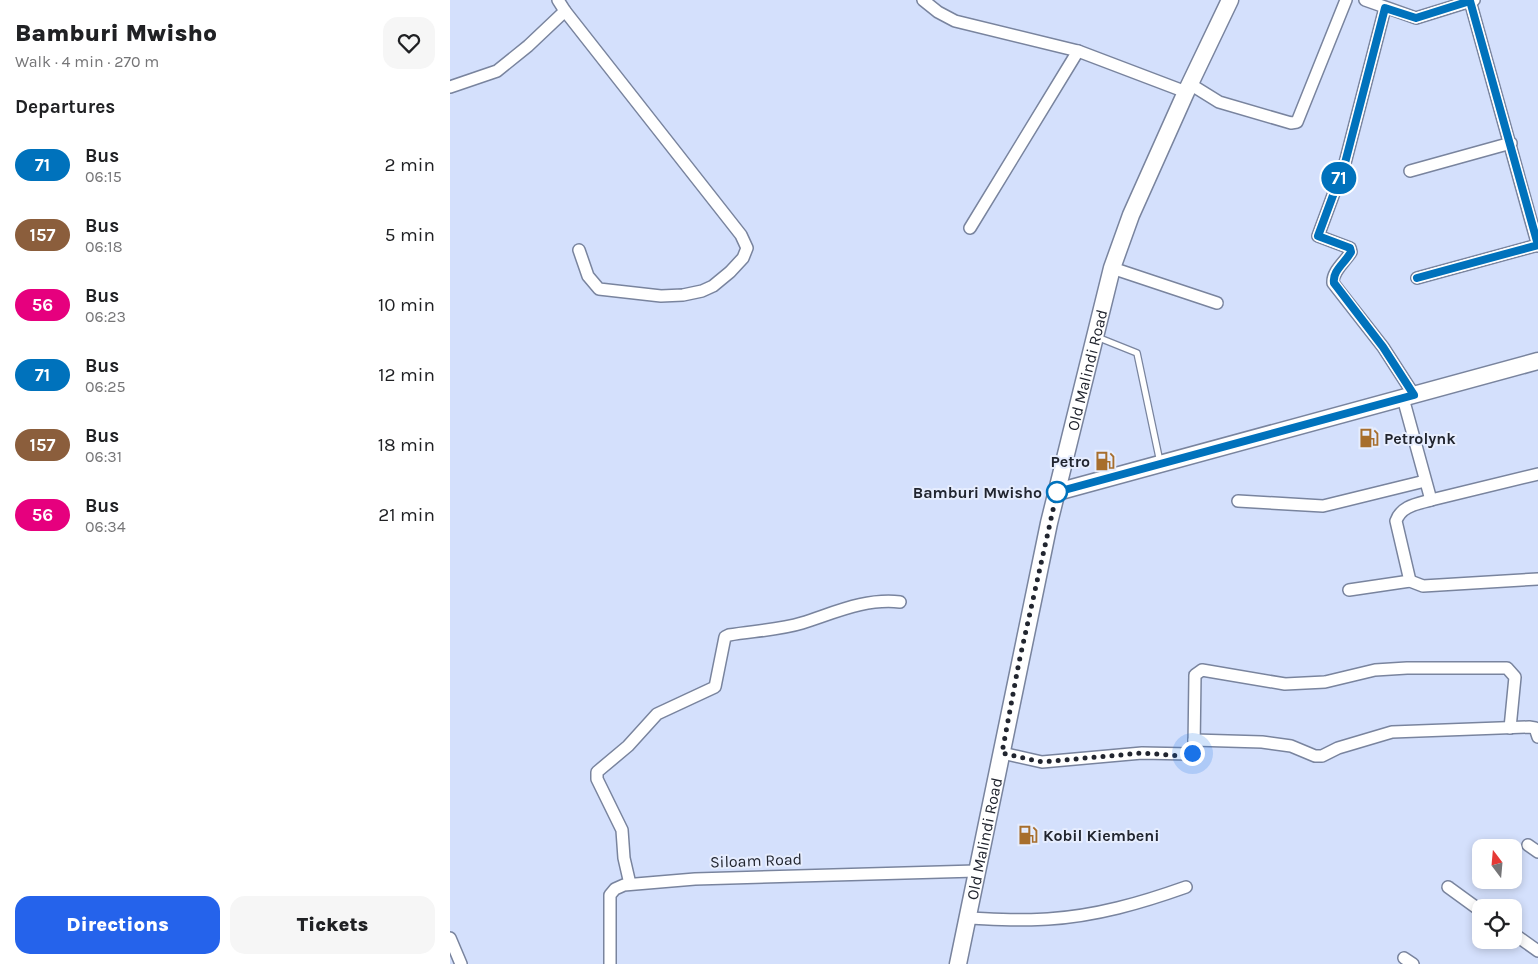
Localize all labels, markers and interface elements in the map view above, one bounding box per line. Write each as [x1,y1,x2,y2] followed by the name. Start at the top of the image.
[383,17,435,69] button: heart
[15,19,217,47] text: Bamburi Mwisho
[15,52,159,71] text: Walk · 4 min · 270 m
[15,96,115,118] text: Departures
[85,145,119,167] text: Bus
[35,154,50,176] text: 71
[385,154,435,176] text: 2 min
[1316,162,1362,194] line badge: 71
[85,167,122,186] text: 06:15
[1331,167,1347,189] text: 71
[85,215,119,237] text: Bus
[30,224,55,246] text: 157
[385,224,435,246] text: 5 min
[85,237,122,256] text: 06:18
[85,285,119,307] text: Bus
[32,294,53,316] text: 56
[378,294,435,316] text: 10 min
[85,307,126,326] text: 06:23
[1063,307,1111,433] street label: Old Malindi Road
[85,355,119,377] text: Bus
[35,364,50,386] text: 71
[378,364,435,386] text: 12 min
[85,377,126,396] text: 06:25
[85,425,119,447] text: Bus
[1358,427,1380,449] fuel station icon: Petrolynk
[1384,429,1456,448] place label: Petrolynk
[30,434,55,456] text: 157
[378,434,435,456] text: 18 min
[85,447,122,466] text: 06:31
[1094,450,1116,472] fuel station icon: Petro
[1051,452,1090,471] place label: Petro
[1046,481,1068,503] marker: Bamburi Mwisho
[913,483,1042,502] place label: Bamburi Mwisho
[85,495,119,517] text: Bus
[32,504,53,526] text: 56
[378,504,435,526] text: 21 min
[85,517,126,536] text: 06:34
[1180,741,1205,766] your location
[962,776,1006,902] street label: Old Malindi Road
[1017,824,1039,846] fuel station icon: Kobil Kiembeni
[1043,826,1159,845] place label: Kobil Kiembeni
[1472,839,1522,889] north arrow
[1472,839,1522,949] map controls
[710,849,802,872] street label: Siloam Road
[15,896,220,954] button: Directions
[230,896,435,954] button: Tickets
[1472,899,1522,949] button: locate

